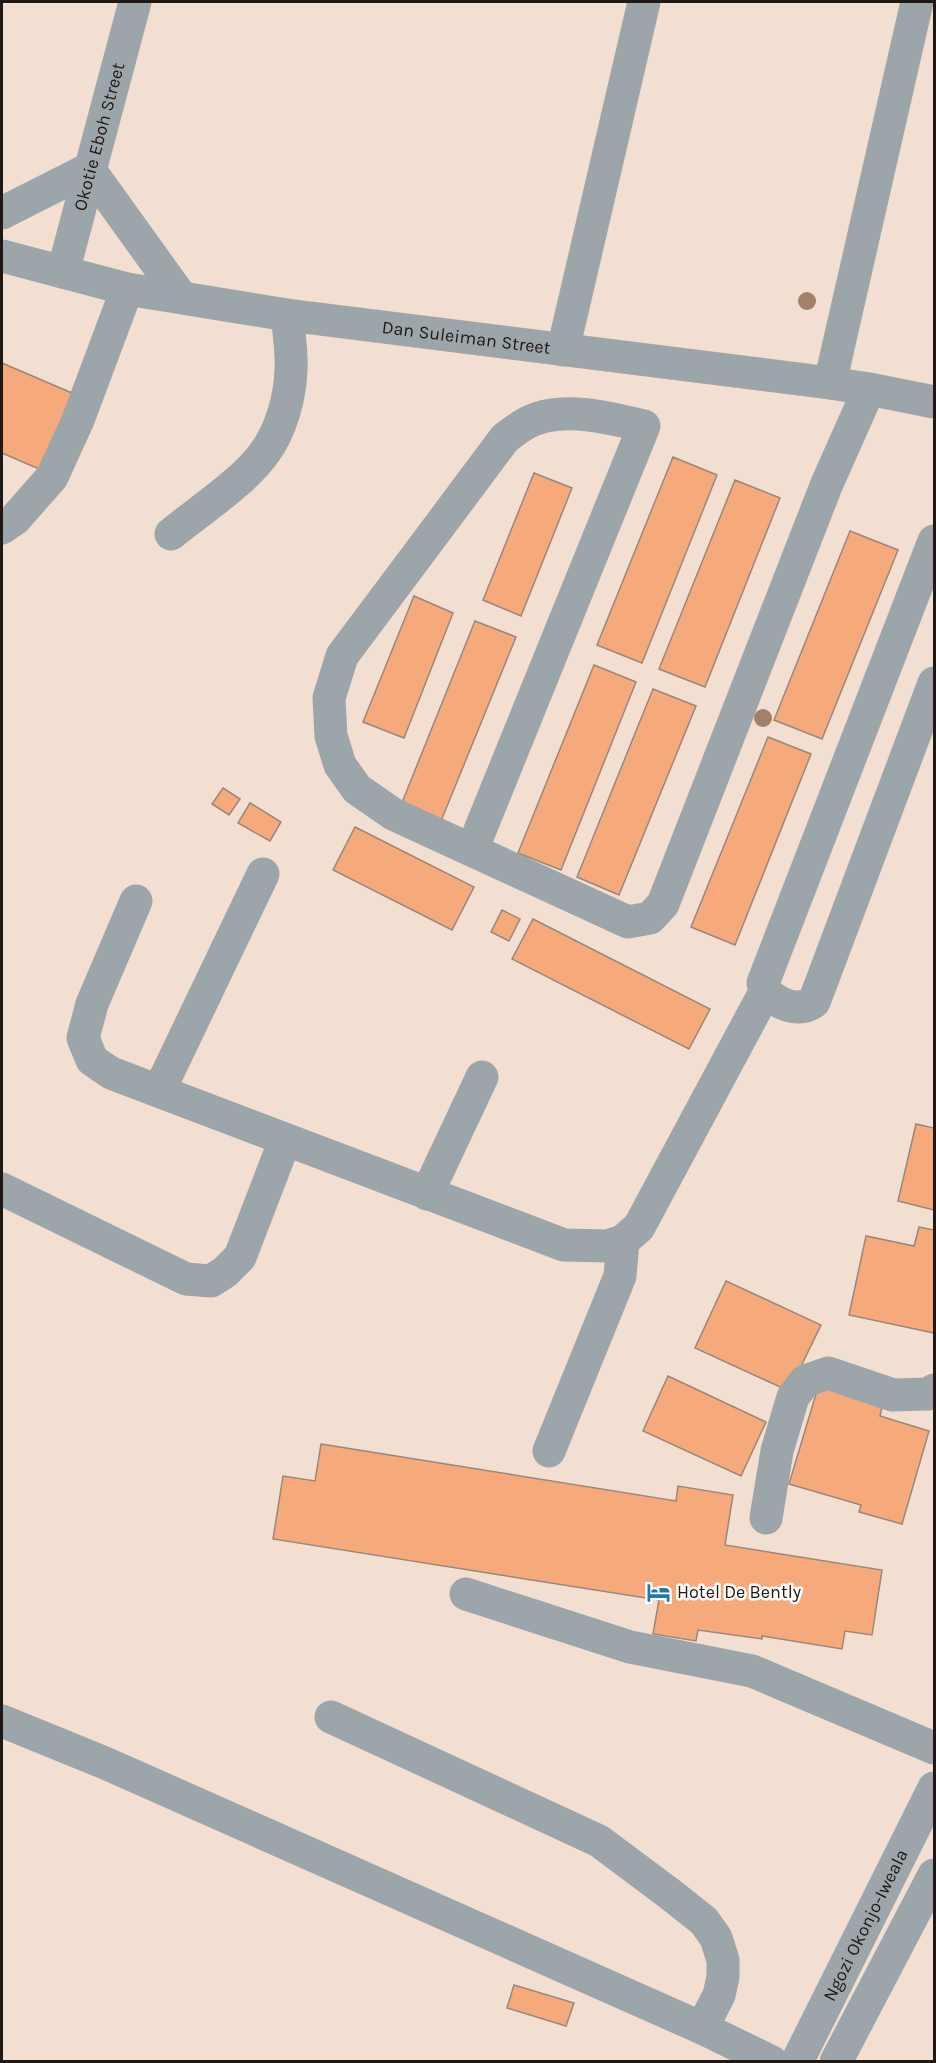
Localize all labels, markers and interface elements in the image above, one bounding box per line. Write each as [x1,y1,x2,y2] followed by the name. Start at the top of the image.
[69,60,129,213] street label: Okotie Eboh Street
[381,316,552,359] street label: Dan Suleiman Street
[646,1579,672,1605] hotel icon: Hotel De Bently
[677,1581,802,1603] place label: Hotel De Bently
[818,1846,913,2005] street label: Ngozi Okonjo-Iweala

